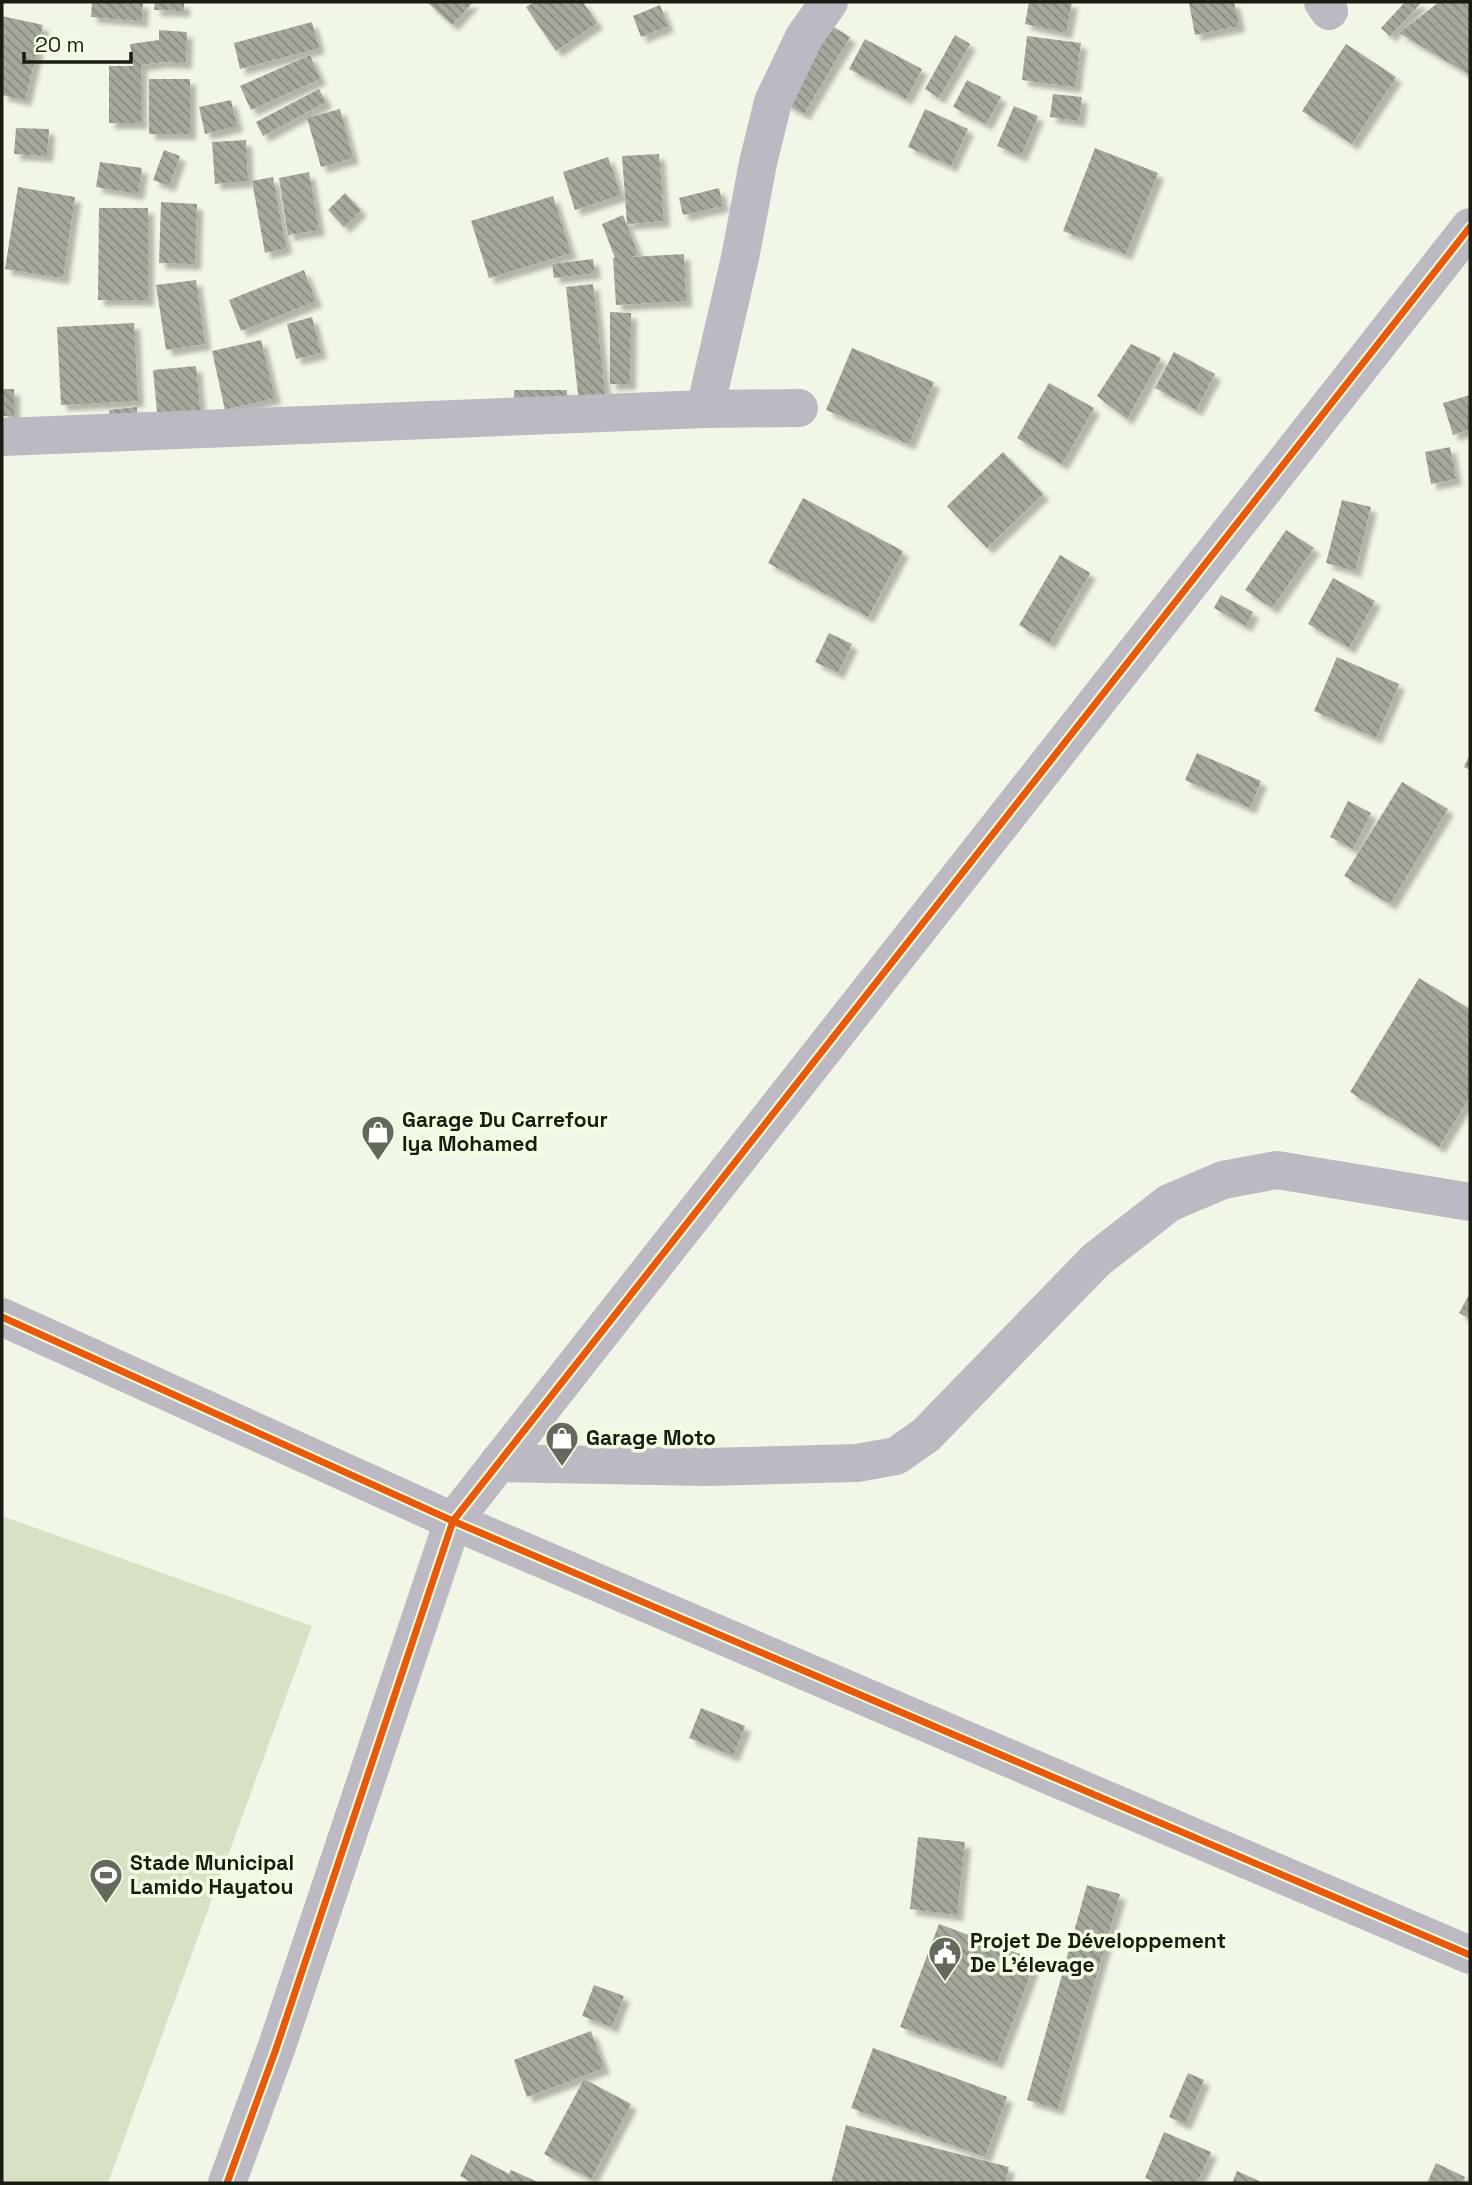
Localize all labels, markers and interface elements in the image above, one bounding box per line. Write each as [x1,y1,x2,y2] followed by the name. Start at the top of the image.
[24,21,131,65] scale bar
[35,31,85,58] text: 20 m
[402,1106,608,1157] place label: Garage Du Carrefour Iya Mohamed
[359,1113,397,1162] shop icon: Garage Du Carrefour Iya Mohamed
[543,1419,581,1468] shop icon: Garage Moto
[586,1424,716,1451] place label: Garage Moto
[130,1849,294,1900] place label: Stade Municipal Lamido Hayatou
[87,1856,125,1905] sports icon: Stade Municipal Lamido Hayatou
[970,1927,1226,1978] place label: Projet De Développement De L'élevage
[926,1934,964,1983] public building icon: Projet De Développement De L'élevage

